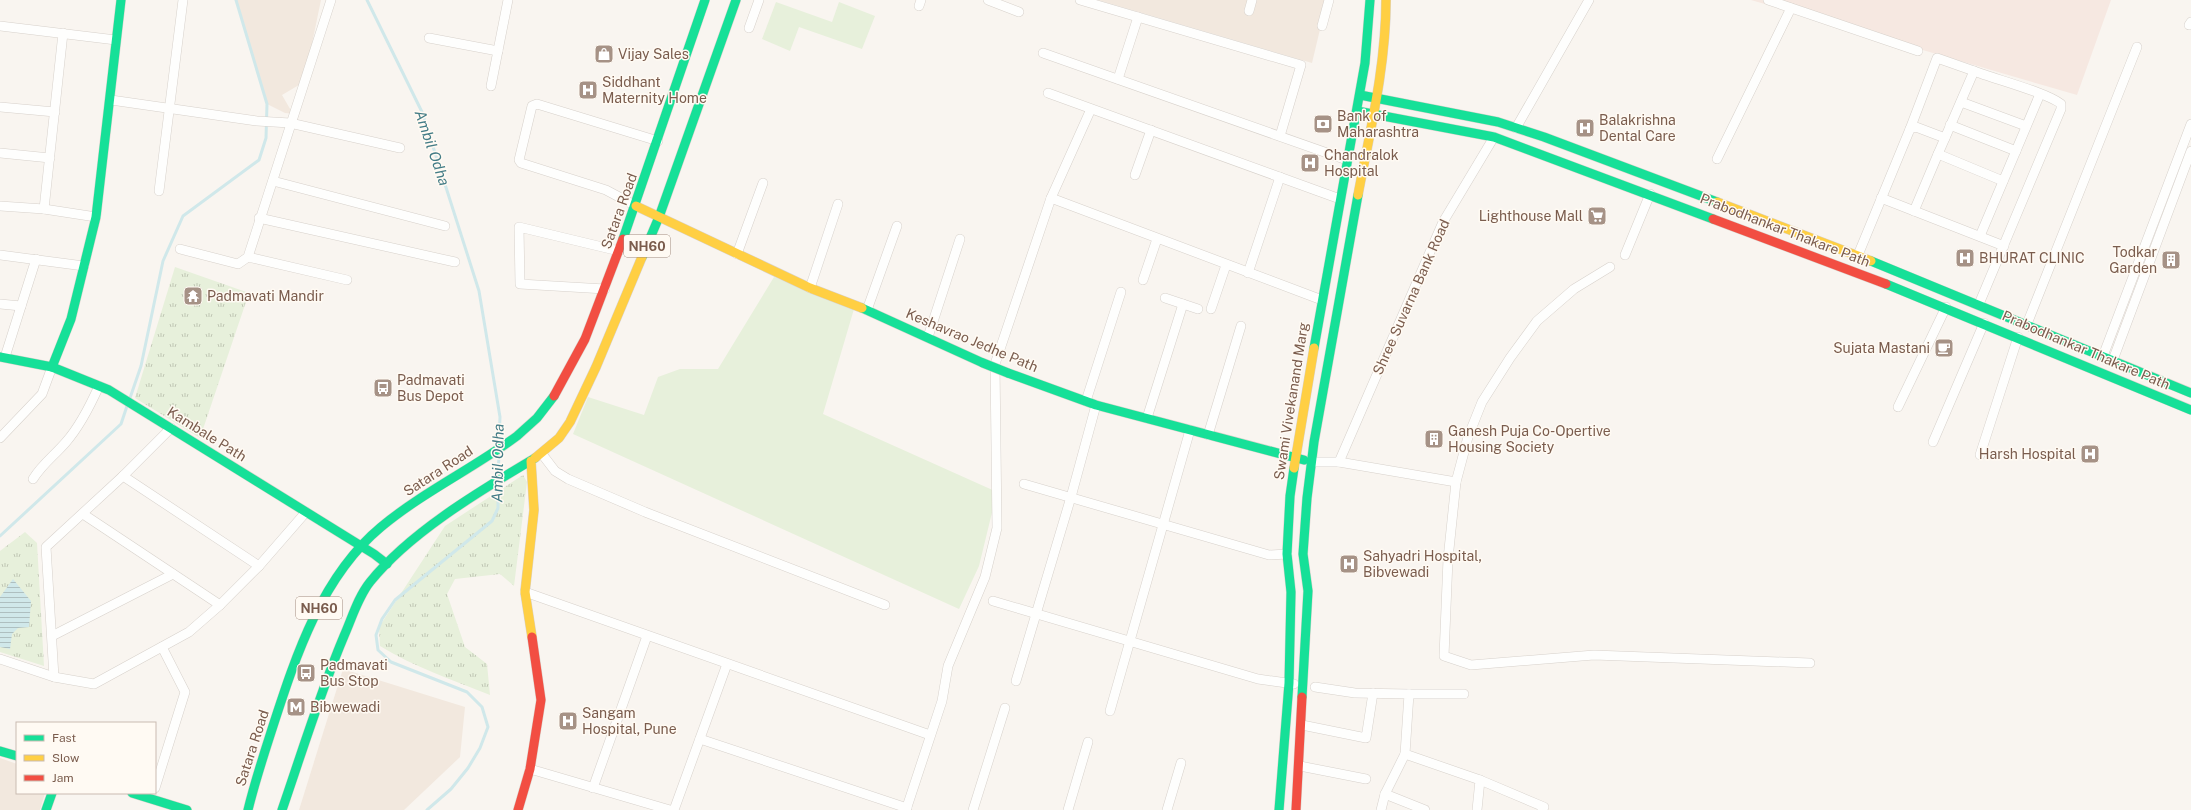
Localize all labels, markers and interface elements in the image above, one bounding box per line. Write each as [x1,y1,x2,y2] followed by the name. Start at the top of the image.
[593,43,615,65] shop icon: Vijay Sales
[618,46,689,62] place label: Vijay Sales
[602,74,707,106] place label: Siddhant Maternity Home
[577,79,599,101] hospital icon: Siddhant Maternity Home
[412,108,453,188] water label: Ambil Odha
[1337,108,1419,140] place label: Bank of Maharashtra
[1599,112,1676,144] place label: Balakrishna Dental Care
[1312,113,1334,135] bank icon: Bank of Maharashtra
[1574,117,1596,139] hospital icon: Balakrishna Dental Care
[1324,147,1399,179] place label: Chandralok Hospital
[1299,152,1321,174] hospital icon: Chandralok Hospital
[598,171,640,251] street label: Satara Road
[1698,190,1872,270] street label: Prabodhankar Thakare Path
[1586,205,1608,227] supermarket icon: Lighthouse Mall
[1479,208,1583,224] place label: Lighthouse Mall
[1369,217,1453,377] street label: Shree Suvarna Bank Road
[624,235,670,257] road number: NH60
[2109,244,2157,276] place label: Todkar Garden
[1954,247,1976,269] hospital icon: BHURAT CLINIC
[2160,249,2182,271] building icon: Todkar Garden
[1979,250,2085,266] place label: BHURAT CLINIC
[182,285,204,307] temple icon: Padmavati Mandir
[207,288,324,304] place label: Padmavati Mandir
[904,305,1040,375] street label: Keshavrao Jedhe Path
[2000,307,2172,393] street label: Prabodhankar Thakare Path
[1271,321,1311,481] street label: Swami Vivekanand Marg
[1933,337,1955,359] cafe icon: Sujata Mastani
[1833,340,1930,356] place label: Sujata Mastani
[397,372,465,404] place label: Padmavati Bus Depot
[372,377,394,399] bus stop icon: Padmavati Bus Depot
[165,403,249,465] street label: Kambale Path
[488,423,507,503] water label: Ambil Odha
[1448,423,1611,455] place label: Ganesh Puja Co-Opertive Housing Society
[1423,428,1445,450] building icon: Ganesh Puja Co-Opertive Housing Society
[400,443,476,499] street label: Satara Road
[2079,443,2101,465] hospital icon: Harsh Hospital
[1979,446,2076,462] place label: Harsh Hospital
[1363,548,1482,580] place label: Sahyadri Hospital, Bibvewadi
[1338,553,1360,575] hospital icon: Sahyadri Hospital, Bibvewadi
[296,597,342,619] road number: NH60
[320,657,388,689] place label: Padmavati Bus Stop
[295,662,317,684] bus stop icon: Padmavati Bus Stop
[285,696,307,718] metro station icon: Bibwewadi
[310,699,380,715] place label: Bibwewadi
[582,705,677,737] place label: Sangam Hospital, Pune
[232,708,272,788] street label: Satara Road
[557,710,579,732] hospital icon: Sangam Hospital, Pune
[16,722,156,794] legend
[52,731,77,745] text: Fast
[52,751,80,765] text: Slow
[52,771,74,785] text: Jam

